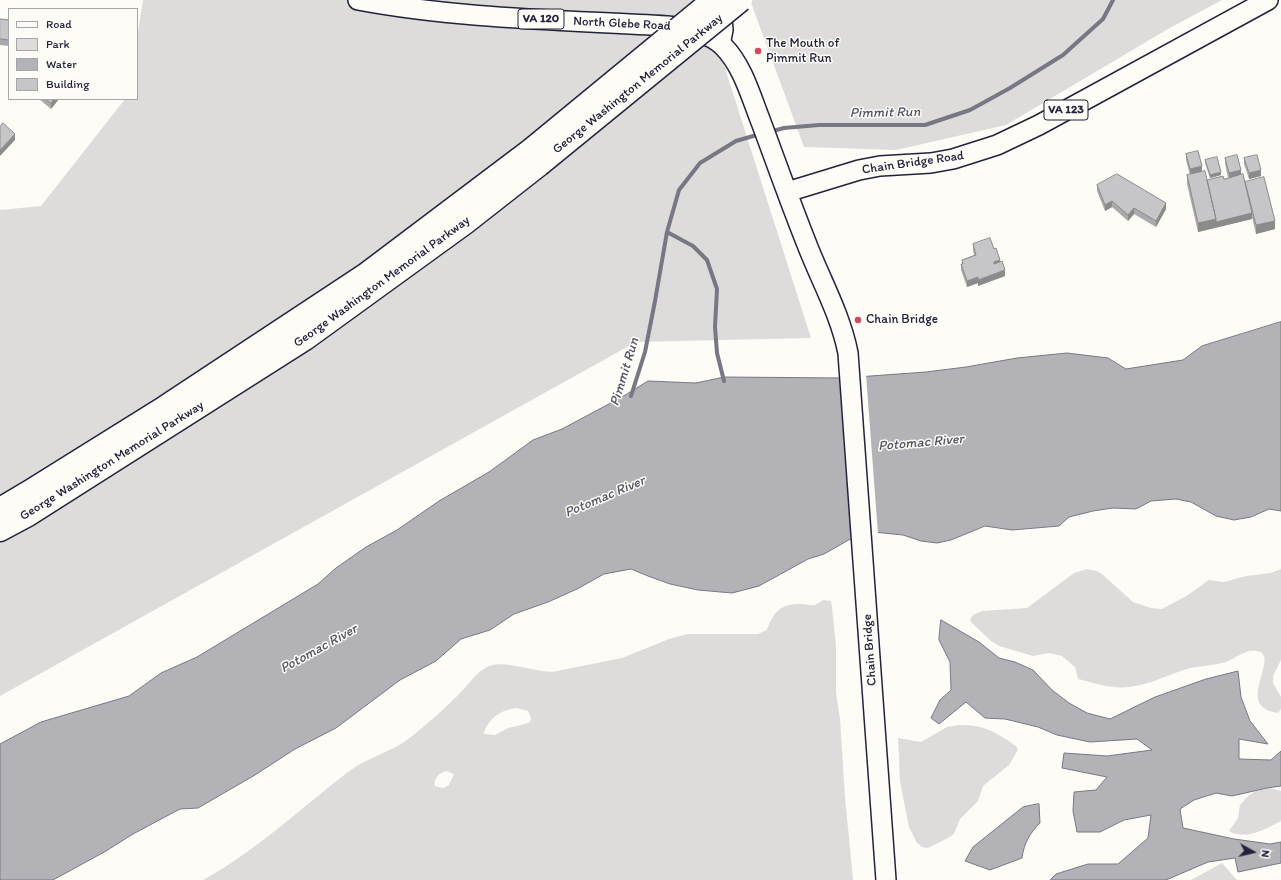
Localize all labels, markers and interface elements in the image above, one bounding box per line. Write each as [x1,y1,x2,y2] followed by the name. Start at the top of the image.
[8,8,138,100] legend
[518,9,564,29] road number: VA 120
[550,11,726,157] street label: George Washington Memorial Parkway
[573,14,671,34] street label: North Glebe Road
[46,17,72,31] text: Road
[766,36,839,67] place label: The Mouth of Pimmit Run
[46,37,70,51] text: Park
[753,46,763,56] marker: The Mouth of Pimmit Run
[46,57,77,71] text: Water
[46,77,89,91] text: Building
[1044,100,1088,120] road number: VA 123
[849,104,921,122] water label: Pimmit Run
[861,148,965,178] street label: Chain Bridge Road
[291,213,473,351] street label: George Washington Memorial Parkway
[866,312,938,328] place label: Chain Bridge
[853,315,863,325] marker: Chain Bridge
[607,336,643,408] water label: Pimmit Run
[17,398,207,524] street label: George Washington Memorial Parkway
[878,431,964,455] water label: Potomac River
[562,473,648,521] water label: Potomac River
[860,614,880,686] street label: Chain Bridge
[277,621,361,677] water label: Potomac River
[1233,832,1273,872] north arrow
[1258,849,1272,858] text: N

